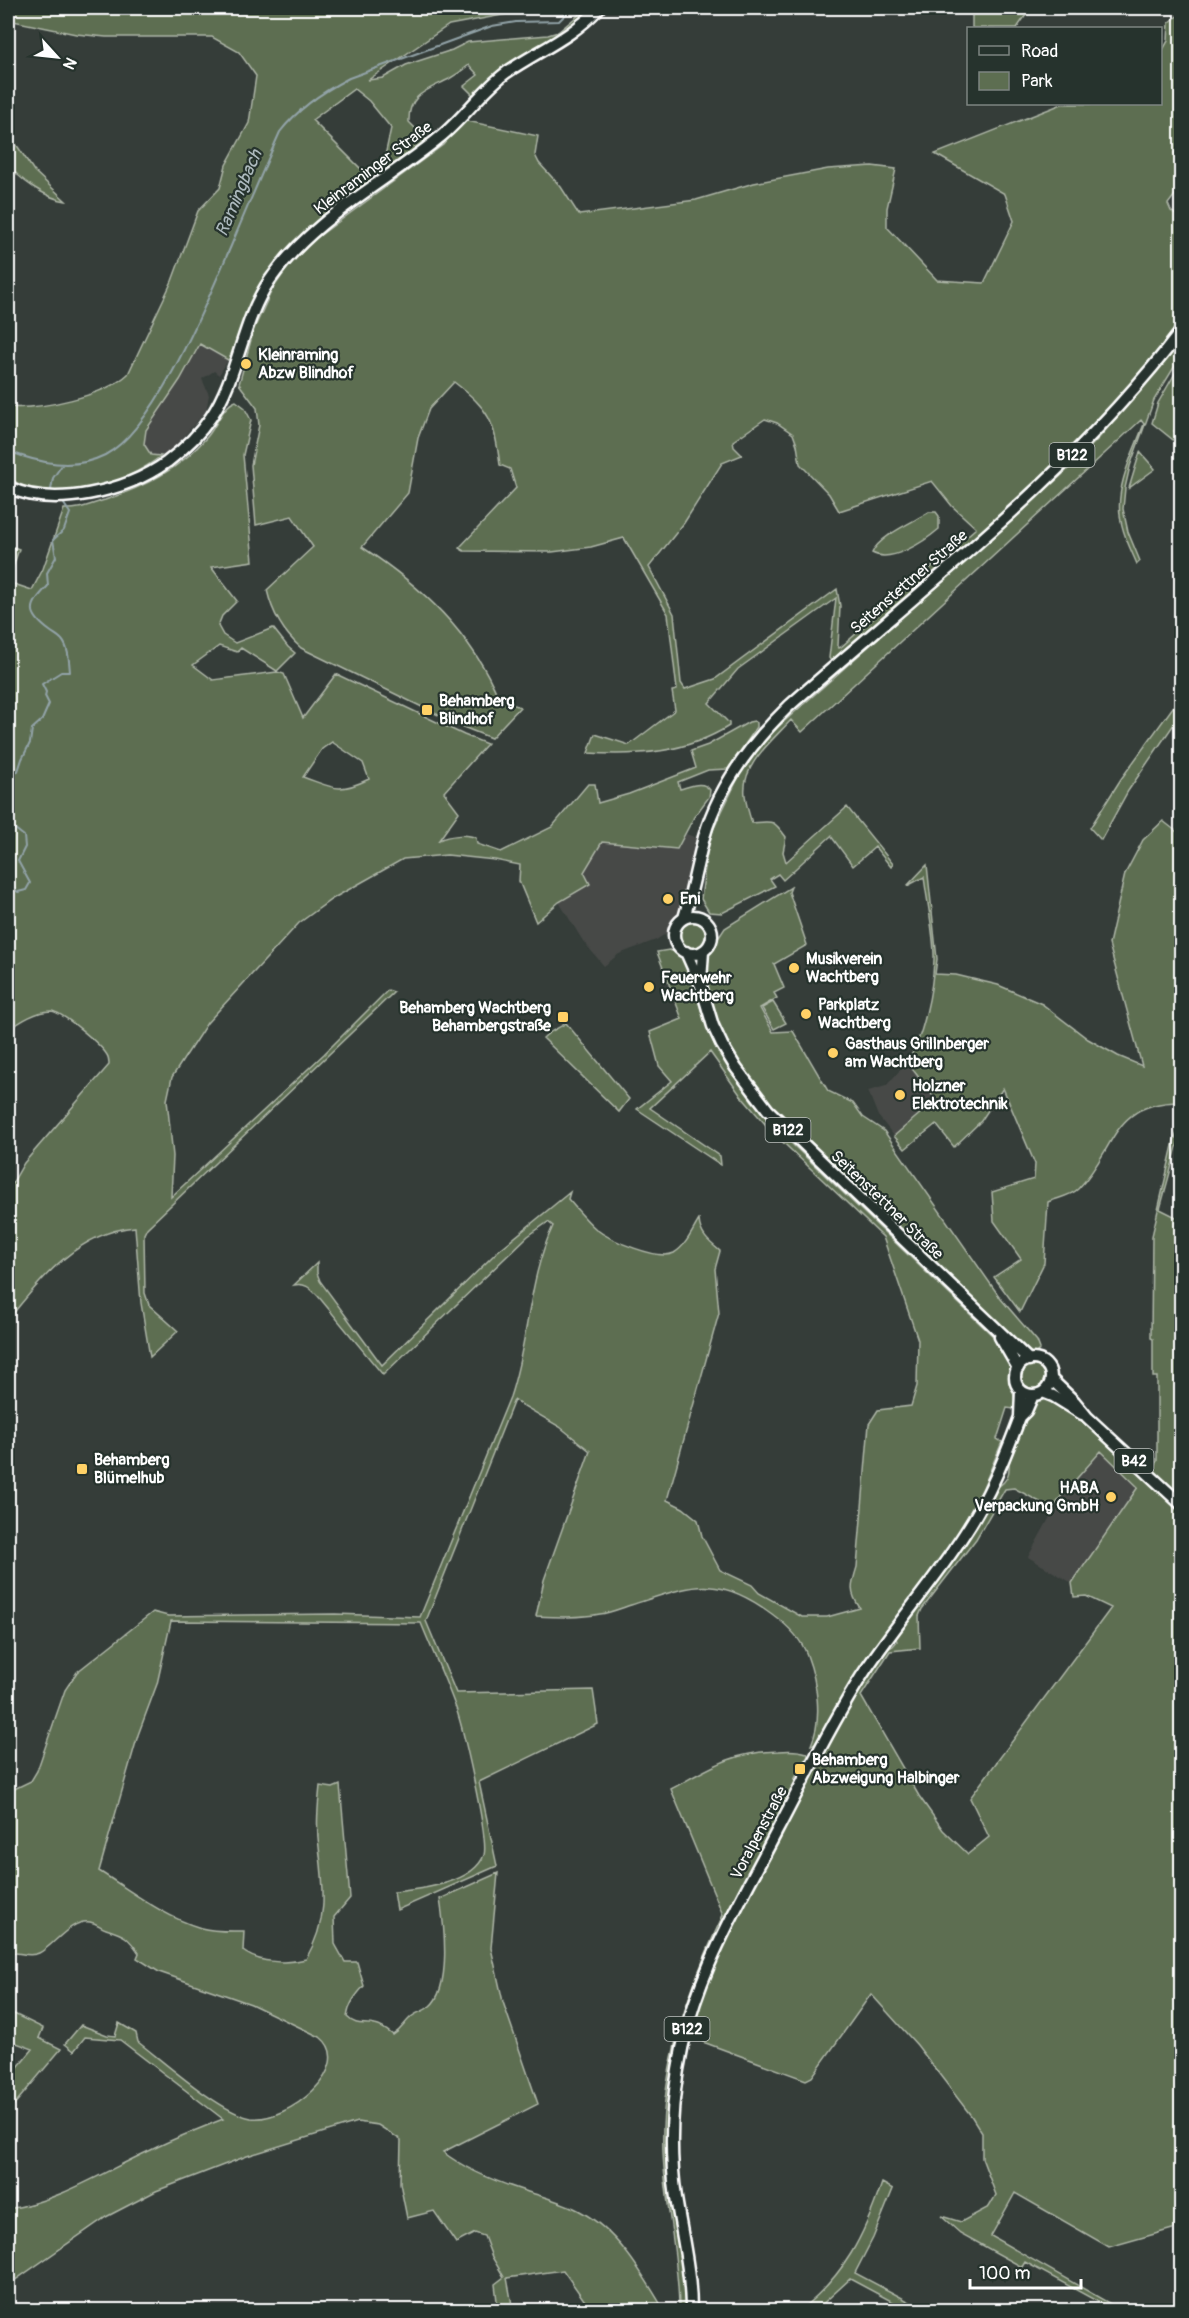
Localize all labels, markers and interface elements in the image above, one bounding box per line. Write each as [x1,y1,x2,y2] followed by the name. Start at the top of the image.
[27,27,87,87] north arrow
[967,27,1162,105] legend
[1021,40,1058,63] text: Road
[58,54,81,73] text: N
[1021,70,1053,93] text: Park
[310,117,436,219] street label: Kleinraminger Straße
[210,145,268,240] water label: Ramingbach
[258,345,354,383] place label: Kleinraming Abzw Blindhof
[239,357,253,371] marker: Kleinraming Abzw Blindhof
[1050,443,1094,467] road number: B122
[846,526,972,638] street label: Seitenstettner Straße
[439,691,515,729] place label: Behamberg Blindhof
[420,703,434,717] marker: Behamberg Blindhof
[680,889,700,909] place label: Eni
[661,892,675,906] marker: Eni
[806,949,882,987] place label: Musikverein Wachtberg
[787,961,801,975] marker: Musikverein Wachtberg
[661,968,734,1006] place label: Feuerwehr Wachtberg
[642,980,656,994] marker: Feuerwehr Wachtberg
[818,995,891,1033] place label: Parkplatz Wachtberg
[399,998,552,1036] place label: Behamberg Wachtberg Behambergstraße
[799,1007,813,1021] marker: Parkplatz Wachtberg
[556,1010,570,1024] marker: Behamberg Wachtberg Behambergstraße
[845,1034,989,1072] place label: Gasthaus Grillnberger am Wachtberg
[826,1046,840,1060] marker: Gasthaus Grillnberger am Wachtberg
[912,1076,1008,1114] place label: Holzner Elektrotechnik
[893,1088,907,1102] marker: Holzner Elektrotechnik
[766,1118,810,1142] road number: B122
[827,1146,948,1264] street label: Seitenstettner Straße
[1114,1449,1154,1473] road number: B42
[94,1450,170,1488] place label: Behamberg Blümelhub
[75,1462,89,1476] marker: Behamberg Blümelhub
[975,1478,1100,1516] place label: HABA Verpackung GmbH
[1104,1490,1118,1504] marker: HABA Verpackung GmbH
[812,1750,960,1788] place label: Behamberg Abzweigung Halbinger
[793,1762,807,1776] marker: Behamberg Abzweigung Halbinger
[726,1783,792,1883] street label: Voralpenstraße
[664,2017,710,2041] road number: B122
[970,2252,1081,2290] scale bar
[979,2262,1031,2285] text: 100 m

